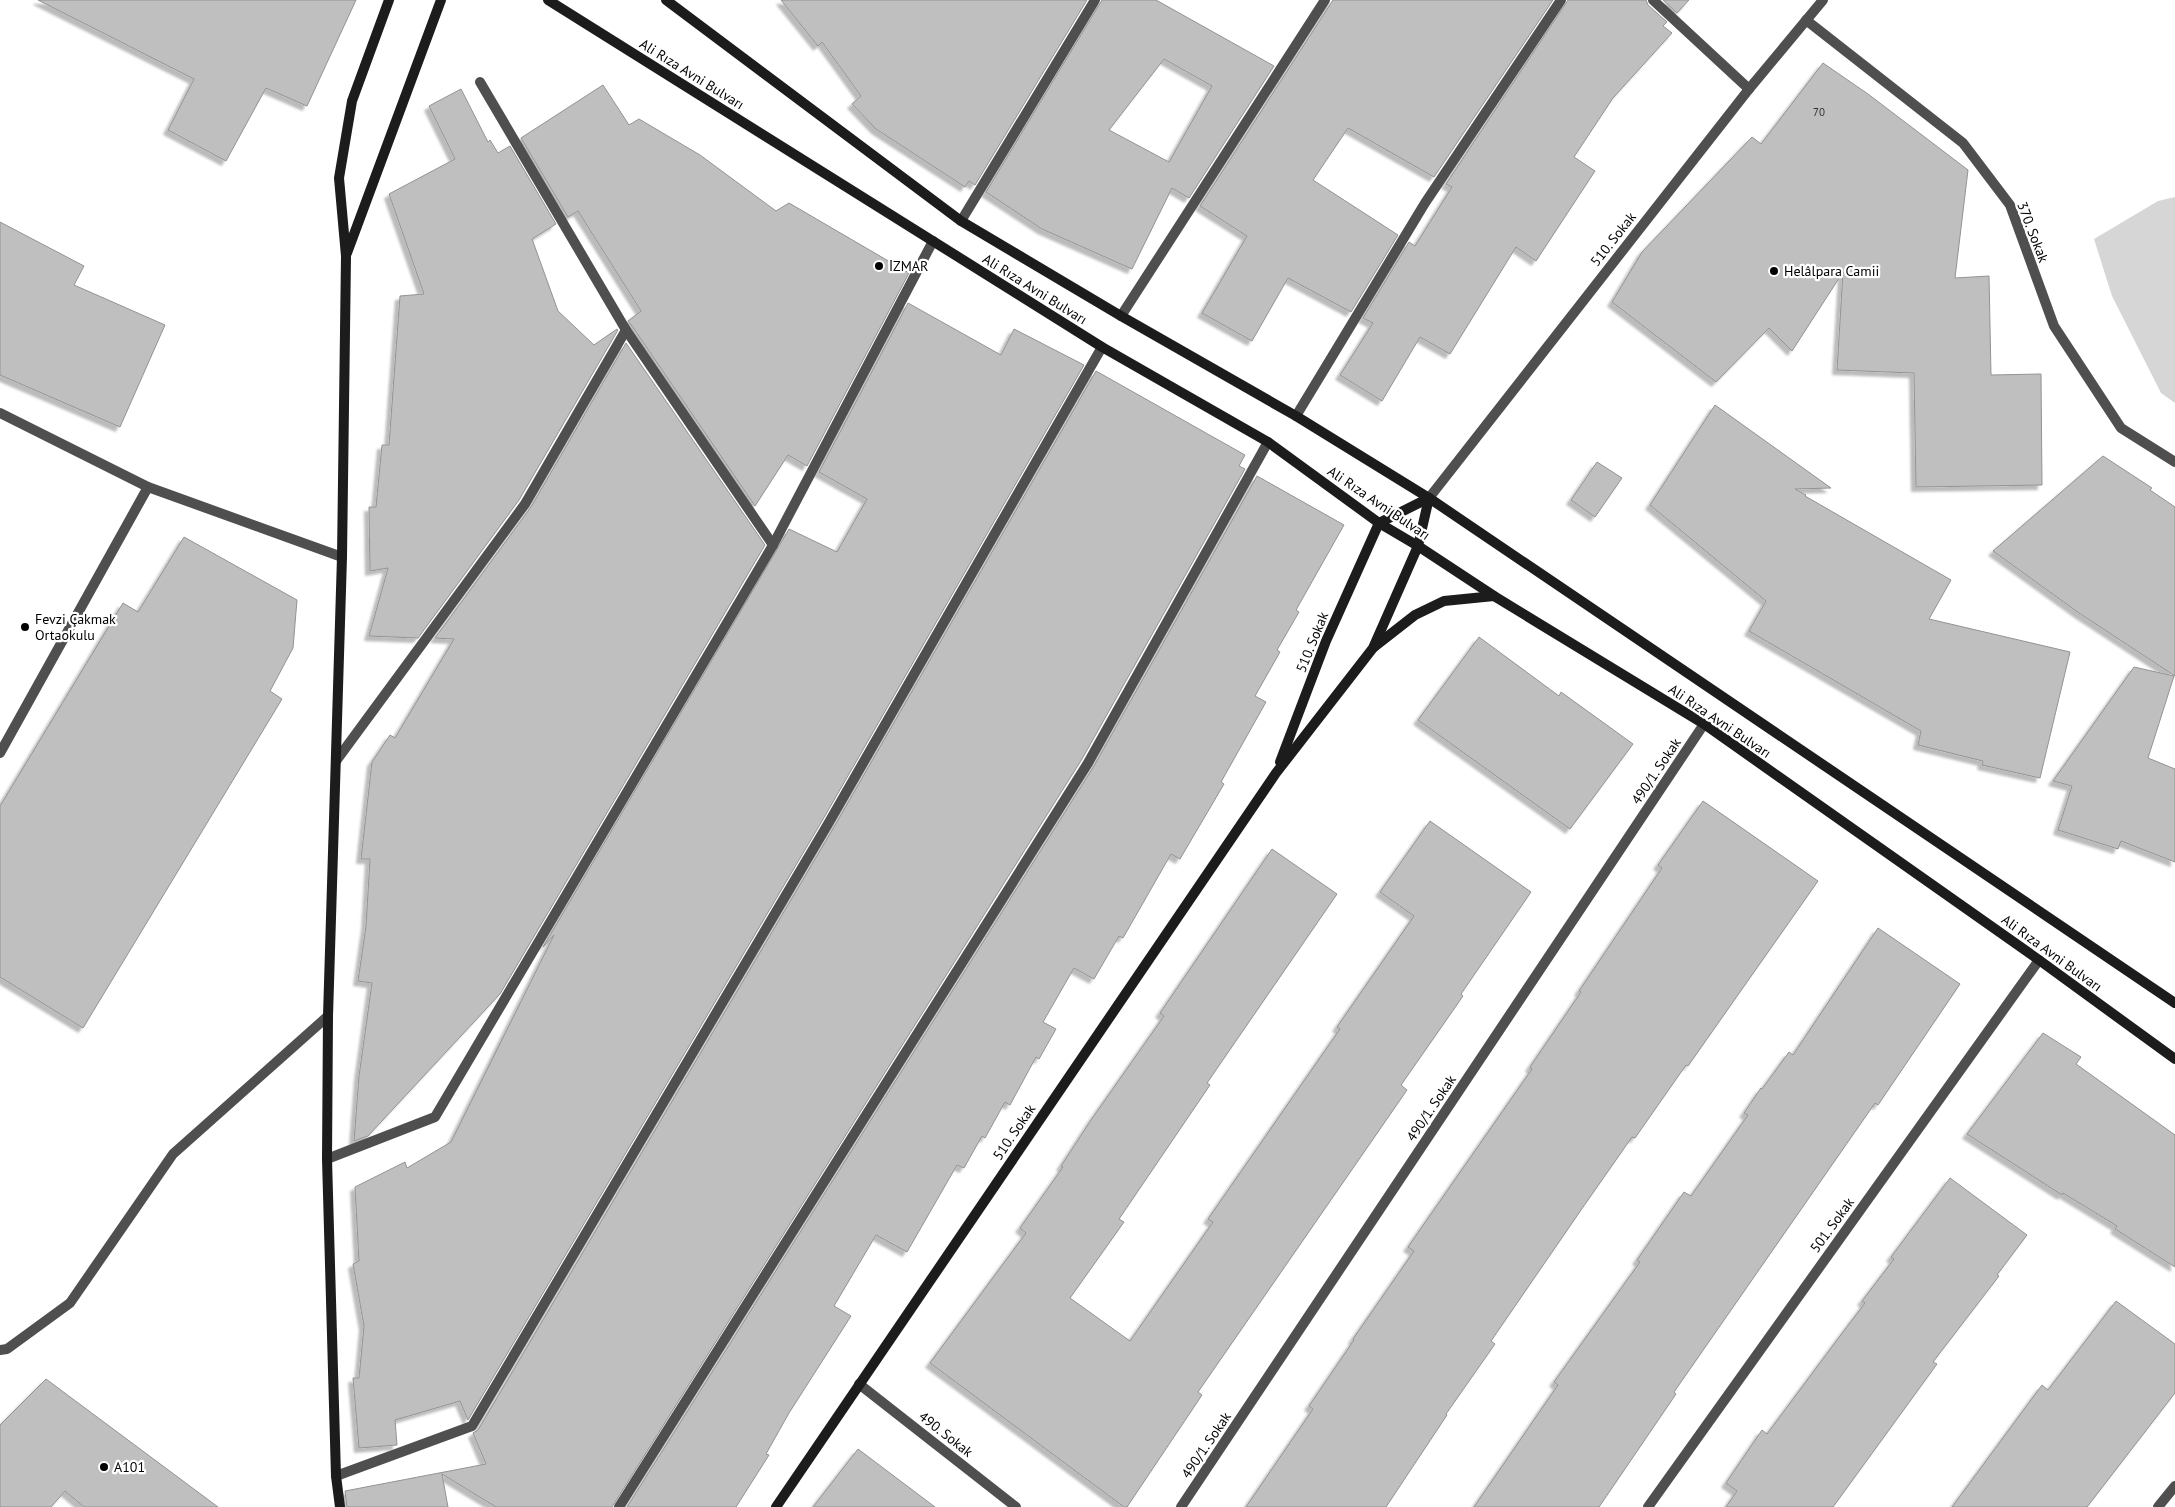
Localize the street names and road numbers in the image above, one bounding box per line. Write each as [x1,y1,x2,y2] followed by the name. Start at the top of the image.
[636,35,748,113] street label: Ali Rıza Avni Bulvarı
[2013,199,2053,265] street label: 370. Sokak
[1586,208,1640,270] street label: 510. Sokak
[979,250,1091,328] street label: Ali Rıza Avni Bulvarı
[1324,462,1434,544] street label: Ali Rıza Avni Bulvarı
[1292,609,1332,675] street label: 510. Sokak
[1665,680,1775,762] street label: Ali Rıza Avni Bulvarı
[1627,734,1685,808] street label: 490/1. Sokak
[1998,910,2106,996] street label: Ali Rıza Avni Bulvarı
[1402,1071,1460,1145] street label: 490/1. Sokak
[989,1100,1039,1163] street label: 510. Sokak
[1806,1194,1858,1256] street label: 501. Sokak
[915,1407,977,1461] street label: 490. Sokak
[1177,1408,1235,1482] street label: 490/1. Sokak

